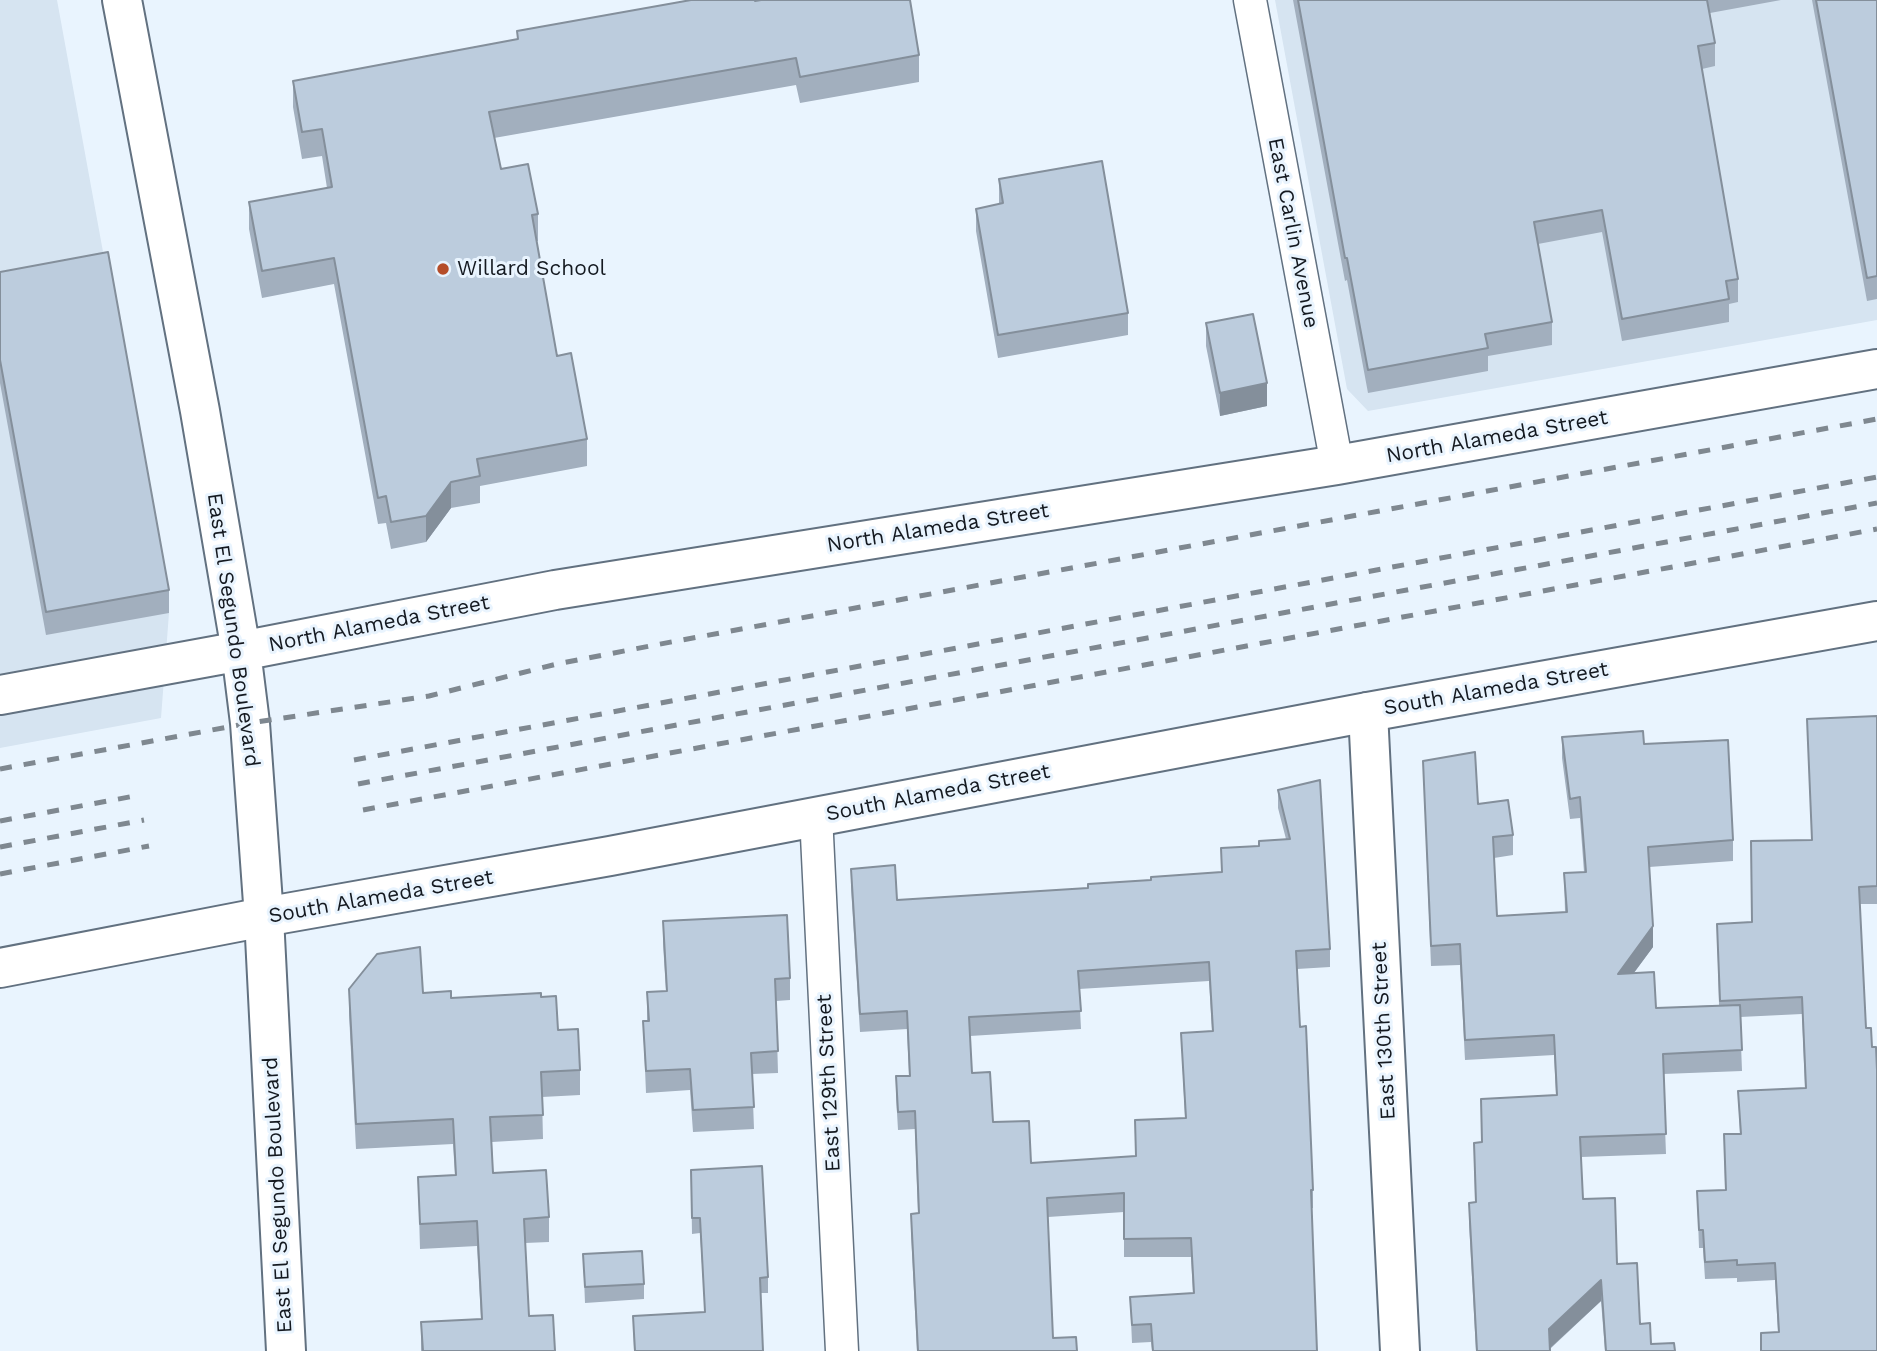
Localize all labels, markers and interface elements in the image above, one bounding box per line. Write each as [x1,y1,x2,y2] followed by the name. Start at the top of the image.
[1262,136,1324,330] street label: East Carlin Avenue
[457,256,606,282] place label: Willard School
[435,261,451,277] marker: Willard School
[1384,405,1610,469] street label: North Alameda Street
[201,491,265,769] street label: East El Segundo Boulevard
[825,498,1051,558] street label: North Alameda Street
[266,590,492,658] street label: North Alameda Street
[1382,657,1610,721] street label: South Alameda Street
[824,759,1052,827] street label: South Alameda Street
[267,865,495,929] street label: South Alameda Street
[1367,941,1401,1121] street label: East 130th Street
[812,994,846,1172] street label: East 129th Street
[258,1056,298,1334] street label: East El Segundo Boulevard

